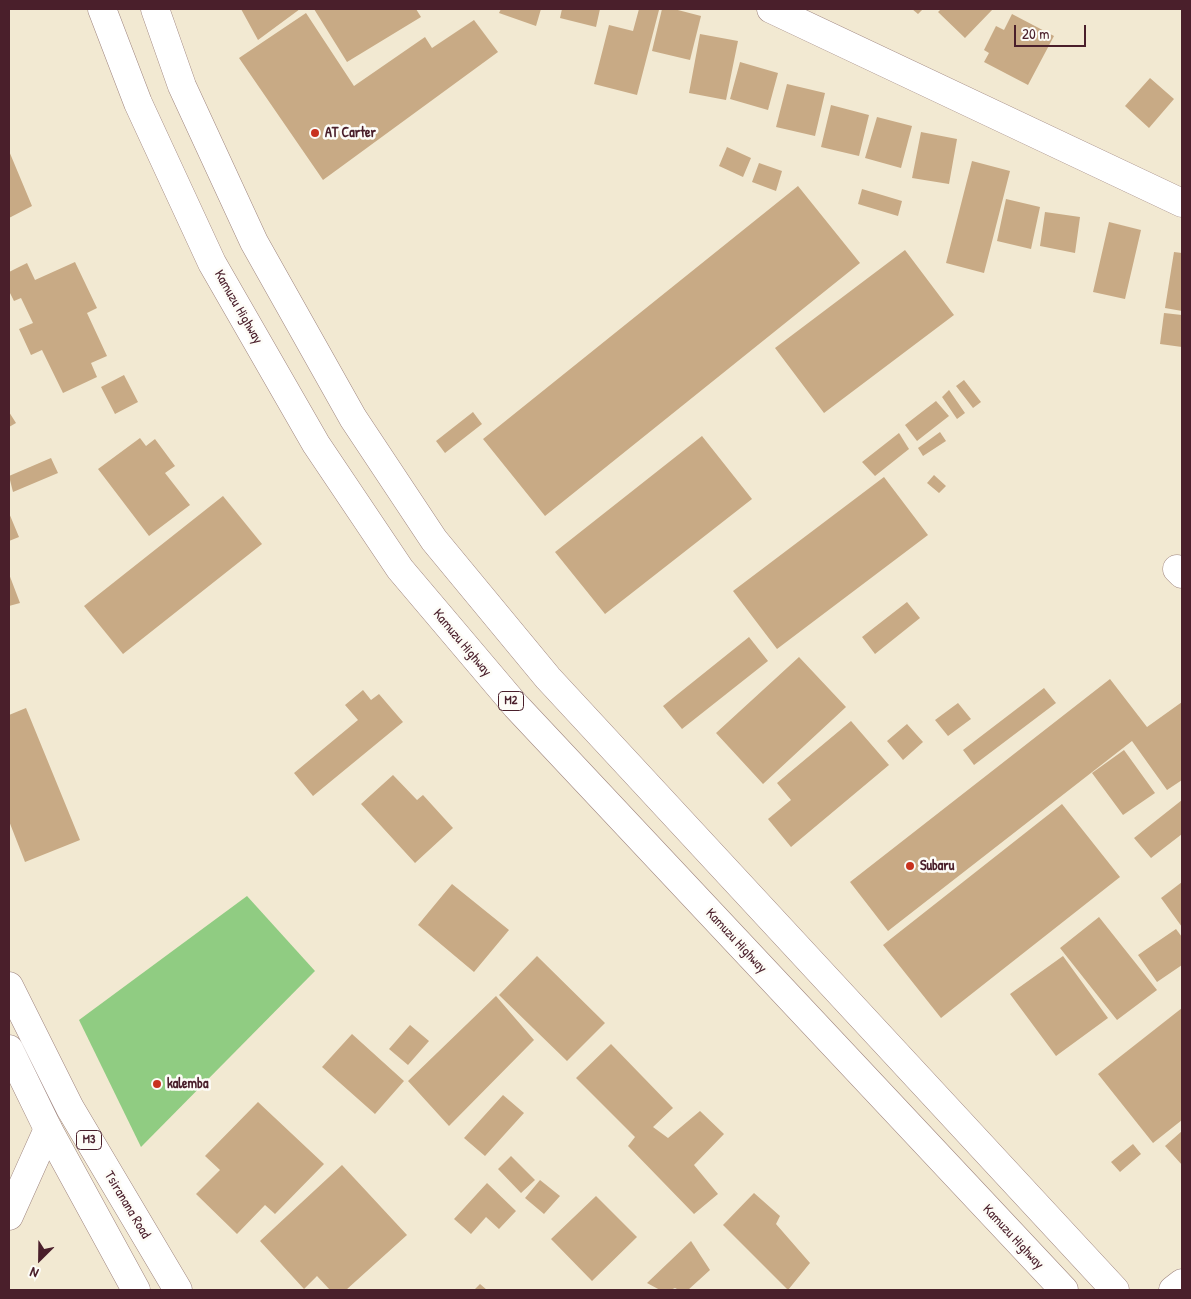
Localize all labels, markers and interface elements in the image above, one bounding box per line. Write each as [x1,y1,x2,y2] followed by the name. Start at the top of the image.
[1016,15,1088,47] scale bar
[1022,23,1049,44] text: 20 m
[325,125,376,141] place label: AT Carter
[309,127,321,139] marker: AT Carter
[210,267,266,347] street label: Kamuzu Highway
[429,606,495,680] street label: Kamuzu Highway
[498,691,524,710] road number: M2
[920,858,954,874] place label: Subaru
[904,860,916,872] marker: Subaru
[702,905,770,977] street label: Kamuzu Highway
[167,1076,208,1092] place label: kalemba
[151,1078,163,1090] marker: kalemba
[76,1130,102,1150] road number: M3
[100,1168,154,1242] street label: Tsiranana Road
[979,1201,1047,1273] street label: Kamuzu Highway
[15,1234,65,1284] north arrow
[27,1263,41,1283] text: N

